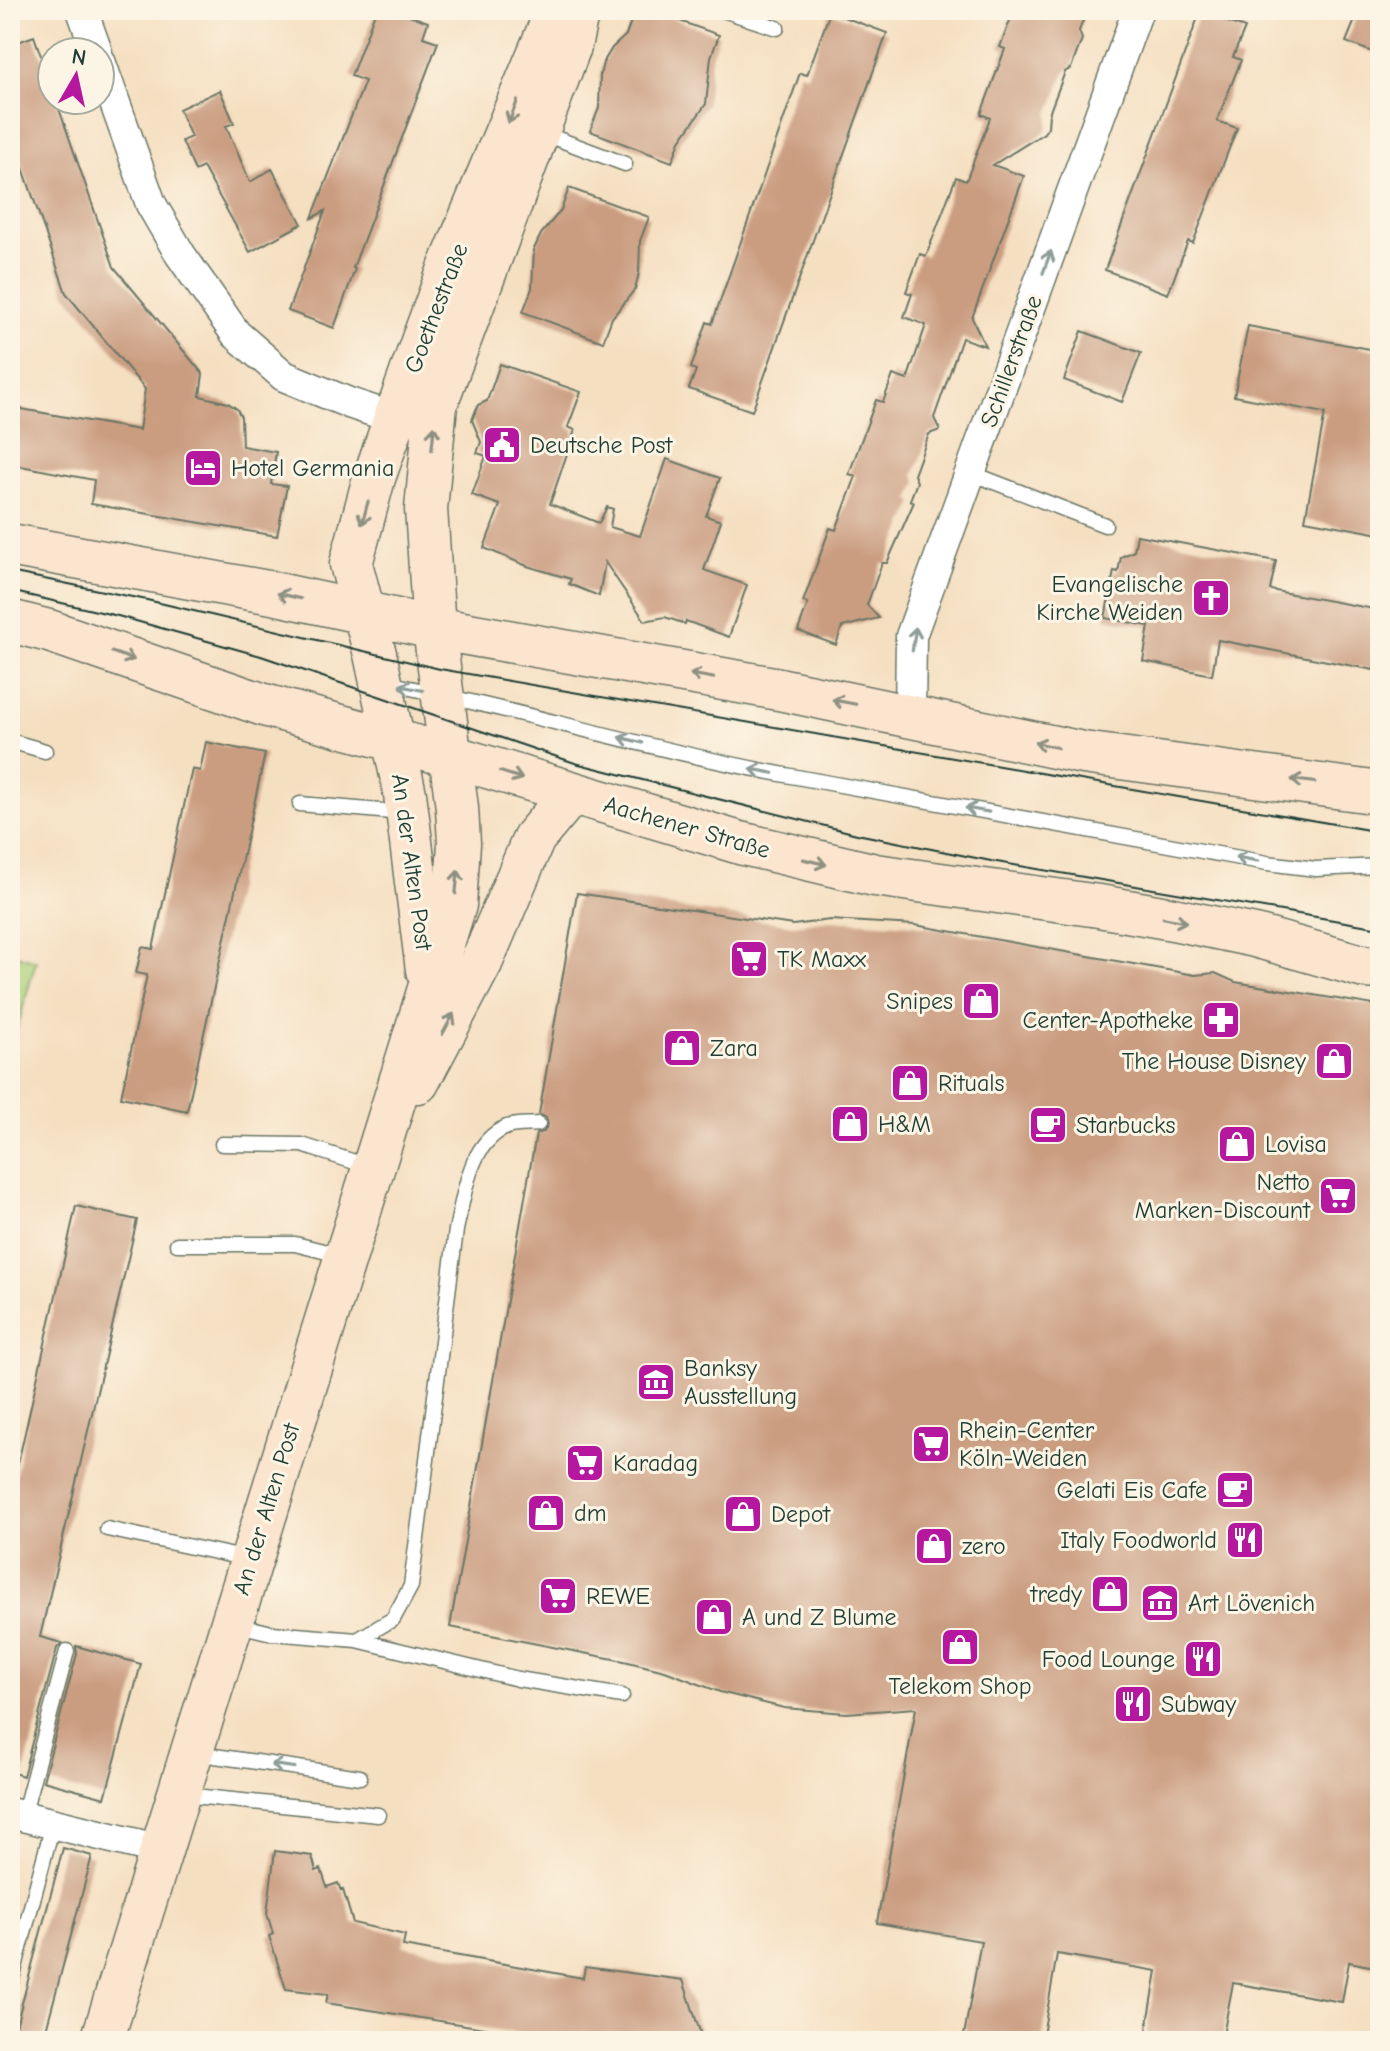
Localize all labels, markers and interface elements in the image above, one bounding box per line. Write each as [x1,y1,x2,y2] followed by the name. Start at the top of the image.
[36,36,116,116] north arrow
[70,43,88,71] text: N
[505,99,520,124] one-way arrow
[398,239,474,377] street label: Goethestraße
[1041,251,1055,275] one-way arrow
[974,291,1048,431] street label: Schillerstraße
[481,424,523,466] public building icon: Deutsche Post
[426,426,441,452] one-way arrow
[530,431,674,459] place label: Deutsche Post
[182,447,224,489] hotel icon: Hotel Germania
[231,454,394,482] place label: Hotel Germania
[356,499,371,525] one-way arrow
[1036,570,1183,626] place label: Evangelische Kirche Weiden
[1190,577,1232,619] church icon: Evangelische Kirche Weiden
[277,588,303,603] one-way arrow
[906,626,921,653] one-way arrow
[110,650,135,665] one-way arrow
[690,667,715,682] one-way arrow
[399,680,425,695] one-way arrow
[832,694,858,709] one-way arrow
[618,731,644,746] one-way arrow
[1033,736,1059,751] one-way arrow
[750,763,775,778] one-way arrow
[498,769,523,783] one-way arrow
[386,772,438,953] street label: An der Alten Post
[1290,774,1317,789] one-way arrow
[601,790,773,864] street label: Aachener Straße
[965,802,990,817] one-way arrow
[1234,851,1260,866] one-way arrow
[802,855,828,870] one-way arrow
[450,869,465,896] one-way arrow
[1162,913,1188,928] one-way arrow
[728,938,770,980] supermarket icon: TK Maxx
[777,945,867,973] place label: TK Maxx
[960,980,1002,1022] shop icon: Snipes
[886,987,953,1015] place label: Snipes
[1200,999,1242,1041] pharmacy icon: Center-Apotheke
[1022,1006,1193,1034] place label: Center-Apotheke
[441,1013,457,1037] one-way arrow
[661,1027,703,1069] shop icon: Zara
[710,1034,758,1062] place label: Zara
[1313,1040,1355,1082] shop icon: The House Disney
[1122,1047,1306,1075] place label: The House Disney
[889,1062,931,1104] shop icon: Rituals
[938,1069,1005,1097] place label: Rituals
[829,1103,871,1145] shop icon: H&M
[1027,1104,1069,1146] cafe icon: Starbucks
[878,1110,931,1138] place label: H&M
[1076,1111,1176,1139] place label: Starbucks
[1216,1123,1258,1165] shop icon: Lovisa
[1265,1130,1327,1158] place label: Lovisa
[1135,1168,1311,1224] place label: Netto Marken-Discount
[1317,1175,1359,1217] supermarket icon: Netto Marken-Discount
[684,1354,797,1410] place label: Banksy Ausstellung
[635,1361,677,1403] museum icon: Banksy Ausstellung
[959,1416,1095,1472] place label: Rhein-Center Köln-Weiden
[227,1419,306,1598] street label: An der Alten Post
[910,1423,952,1465] supermarket icon: Rhein-Center Köln-Weiden
[564,1442,606,1484] supermarket icon: Karadag
[613,1449,698,1477] place label: Karadag
[1214,1469,1256,1511] cafe icon: Gelati Eis Cafe
[1056,1476,1207,1504] place label: Gelati Eis Cafe
[525,1492,567,1534] shop icon: dm
[722,1493,764,1535] shop icon: Depot
[574,1499,607,1527] place label: dm
[771,1500,831,1528] place label: Depot
[1224,1519,1266,1561] restaurant icon: Italy Foodworld
[913,1525,955,1567] shop icon: zero
[1060,1526,1217,1554] place label: Italy Foodworld
[962,1532,1006,1560] place label: zero
[1089,1573,1131,1615] shop icon: tredy
[537,1575,579,1617] supermarket icon: REWE
[1030,1580,1082,1608] place label: tredy
[586,1582,650,1610] place label: REWE
[1139,1582,1181,1624] museum icon: Art Lövenich
[1188,1589,1315,1617] place label: Art Lövenich
[693,1596,735,1638] shop icon: A und Z Blume
[742,1603,897,1631] place label: A und Z Blume
[939,1626,981,1668] shop icon: Telekom Shop
[1182,1638,1224,1680] restaurant icon: Food Lounge
[1042,1645,1175,1673] place label: Food Lounge
[888,1672,1032,1700] place label: Telekom Shop
[1112,1683,1154,1725] restaurant icon: Subway
[1161,1690,1236,1718] place label: Subway
[271,1758,296,1773] one-way arrow

